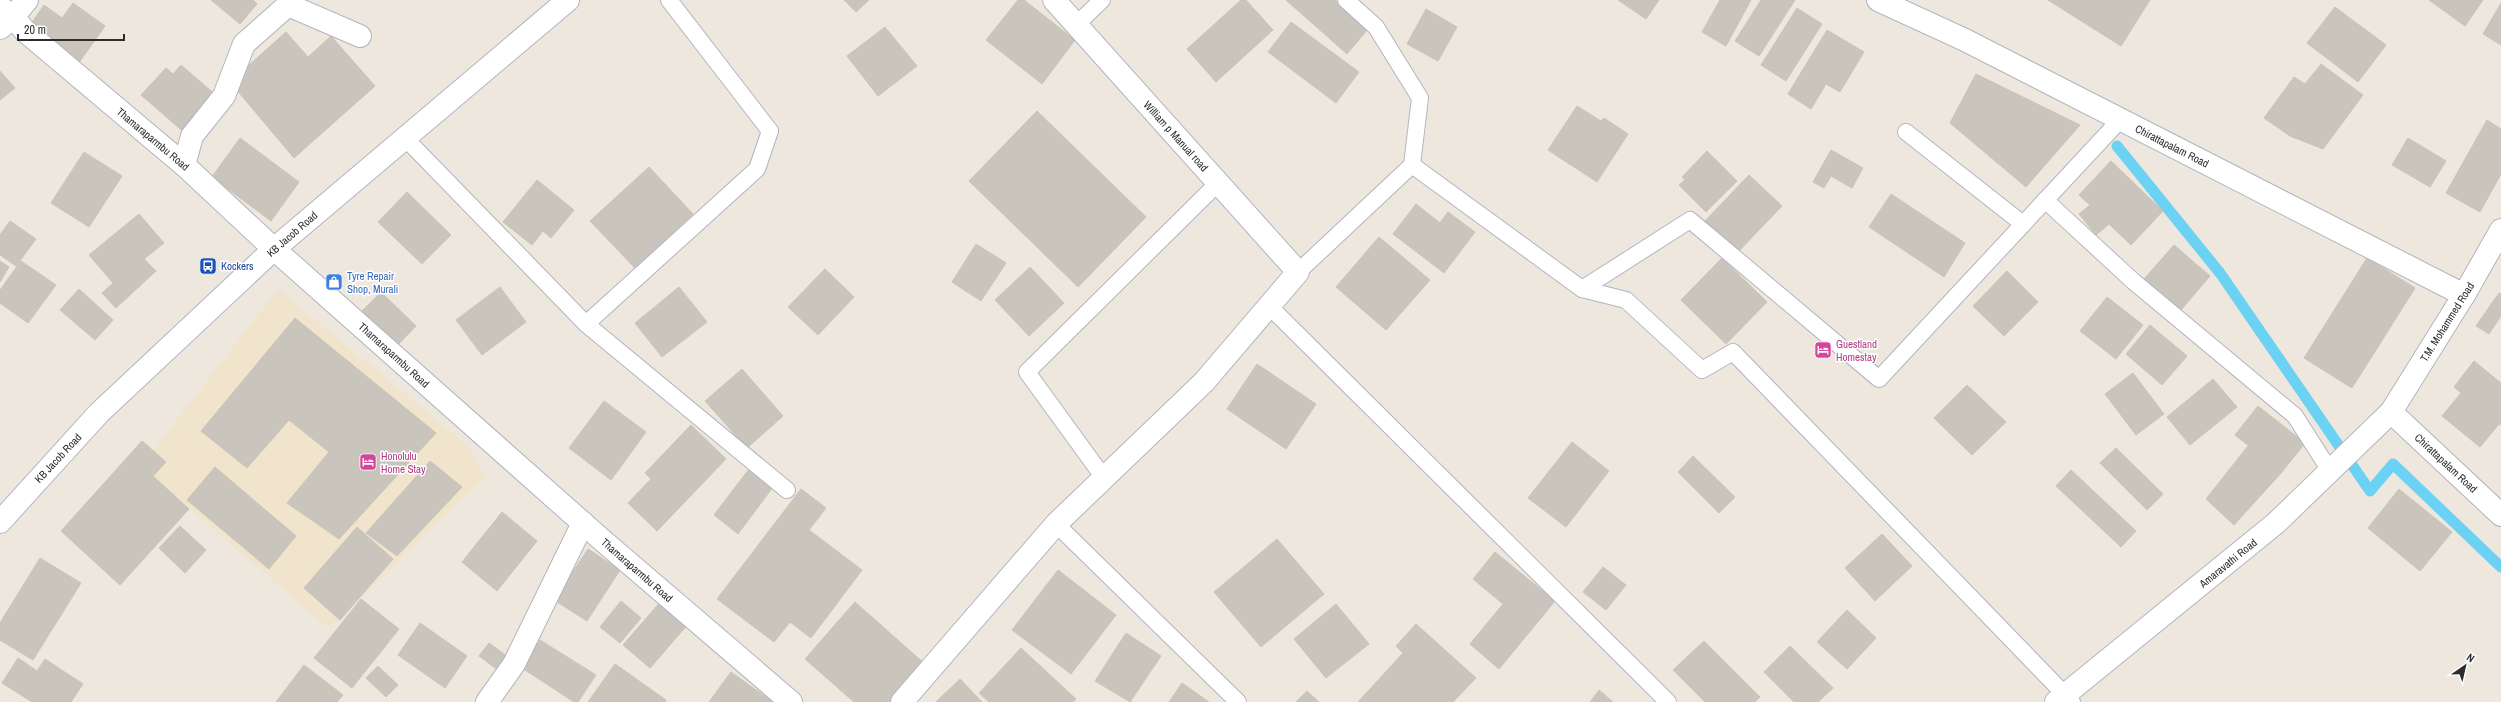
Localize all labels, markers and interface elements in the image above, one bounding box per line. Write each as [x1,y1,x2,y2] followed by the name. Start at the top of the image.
[18,16,124,42] scale bar
[24,22,46,38] text: 20 m
[1141,98,1211,174] street label: William p Manual road
[114,104,192,174] street label: Thamaraparmbu Road
[2133,121,2211,171] street label: Chirattapalam Road
[264,208,320,260] street label: KB Jacob Road
[198,256,218,276] bus stop icon: Kockers
[221,259,254,273] place label: Kockers
[347,269,398,296] place label: Tyre Repair Shop, Murali
[324,272,344,292] shop icon: Tyre Repair Shop, Murali
[2417,280,2477,364] street label: T.M. Mohammed Road
[356,319,432,391] street label: Thamaraparmbu Road
[1836,337,1877,364] place label: Guestland Homestay
[1813,340,1833,360] hotel icon: Guestland Homestay
[32,430,84,486] street label: KB Jacob Road
[2412,430,2480,496] street label: Chirattapalam Road
[381,449,426,476] place label: Honolulu Home Stay
[358,452,378,472] hotel icon: Honolulu Home Stay
[598,535,676,605] street label: Thamaraparmbu Road
[2196,535,2260,591] street label: Amaravathi Road
[2445,646,2485,686] north arrow
[2464,650,2477,665] text: N

